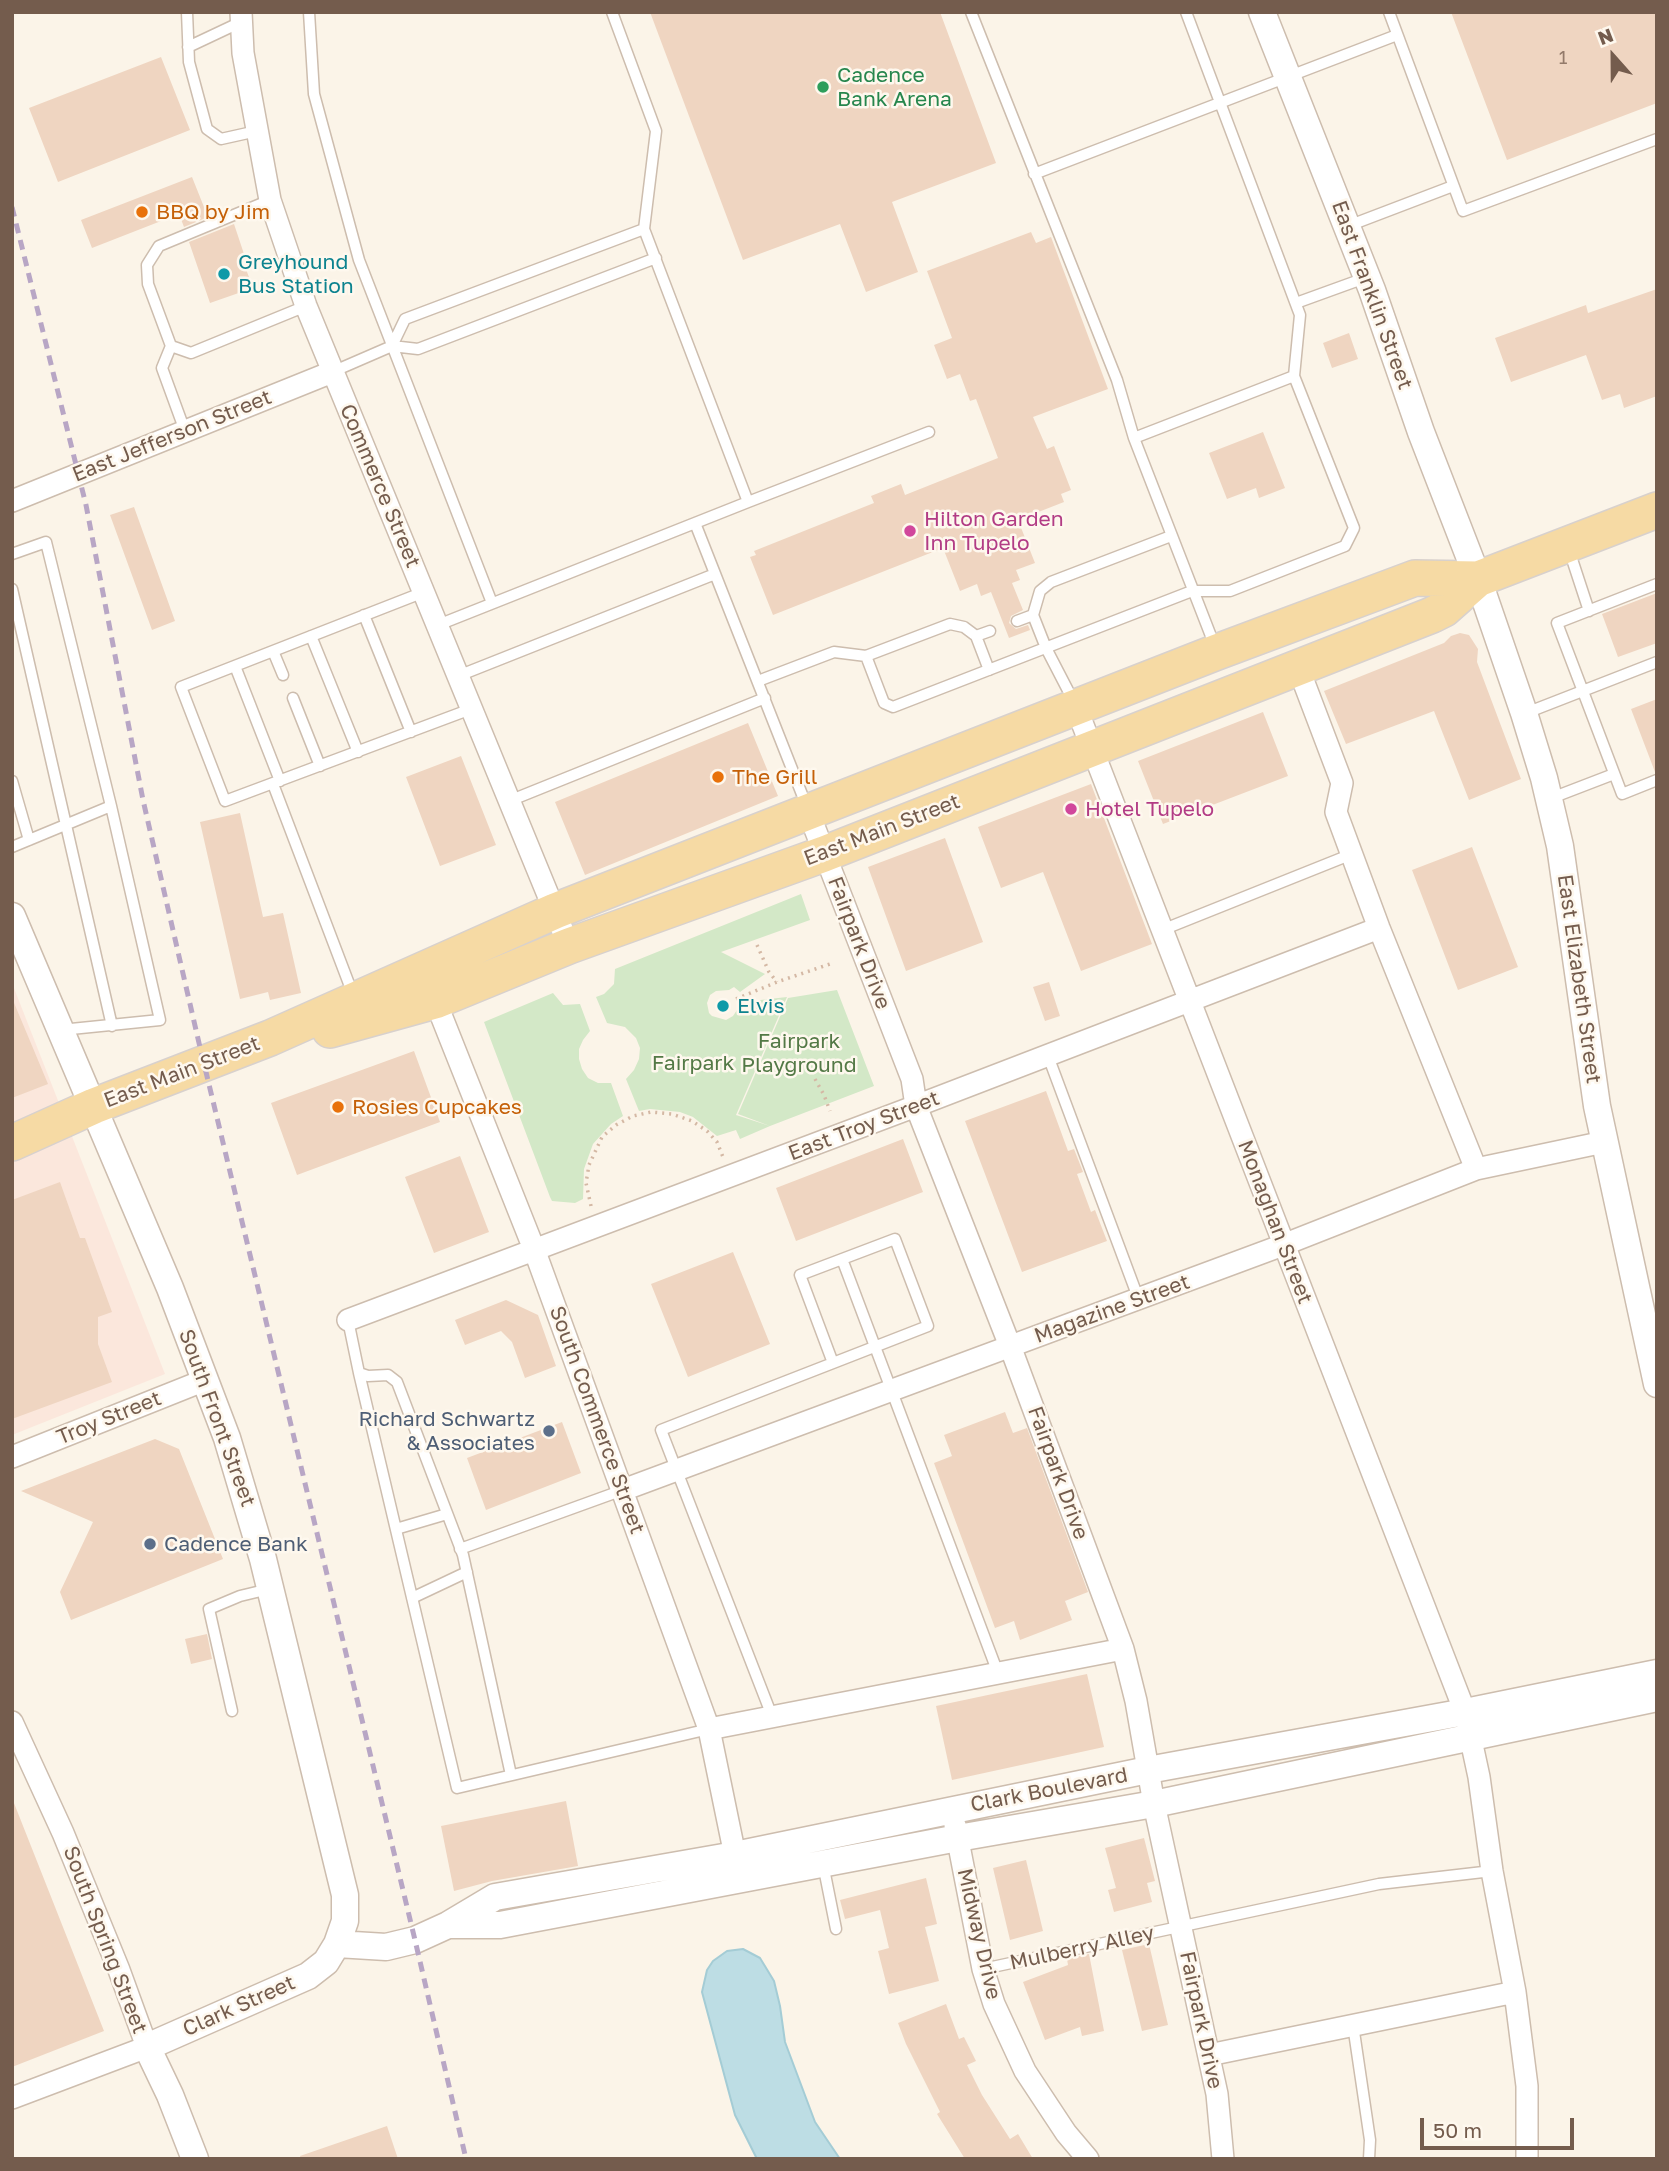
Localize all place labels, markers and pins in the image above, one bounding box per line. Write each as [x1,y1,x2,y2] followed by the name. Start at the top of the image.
[837,62,952,112] place label: Cadence Bank Arena
[815,79,831,95] marker: Cadence Bank Arena
[156,199,270,225] place label: BBQ by Jim
[134,204,150,220] marker: BBQ by Jim
[238,249,354,299] place label: Greyhound Bus Station
[216,266,232,282] marker: Greyhound Bus Station
[924,506,1064,556] place label: Hilton Garden Inn Tupelo
[902,523,918,539] marker: Hilton Garden Inn Tupelo
[732,764,817,790] place label: The Grill
[710,769,726,785] marker: The Grill
[1085,796,1214,822] place label: Hotel Tupelo
[1063,801,1079,817] marker: Hotel Tupelo
[737,993,785,1019] place label: Elvis
[715,998,731,1014] marker: Elvis
[352,1094,522,1120] place label: Rosies Cupcakes
[330,1099,346,1115] marker: Rosies Cupcakes
[359,1406,535,1456] place label: Richard Schwartz & Associates
[541,1423,557,1439] marker: Richard Schwartz & Associates
[164,1531,308,1557] place label: Cadence Bank
[142,1536,158,1552] marker: Cadence Bank

